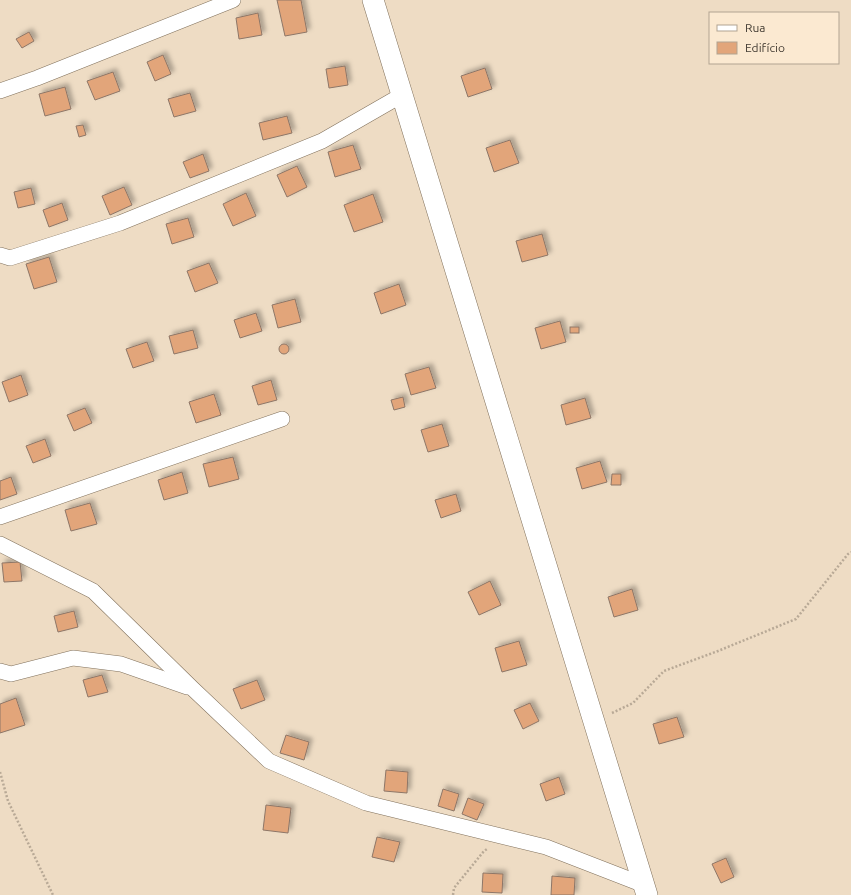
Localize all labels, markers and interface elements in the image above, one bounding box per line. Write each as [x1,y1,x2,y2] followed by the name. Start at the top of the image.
[709,12,839,64] legend
[745,21,766,34] text: Rua
[745,41,785,54] text: Edifício

